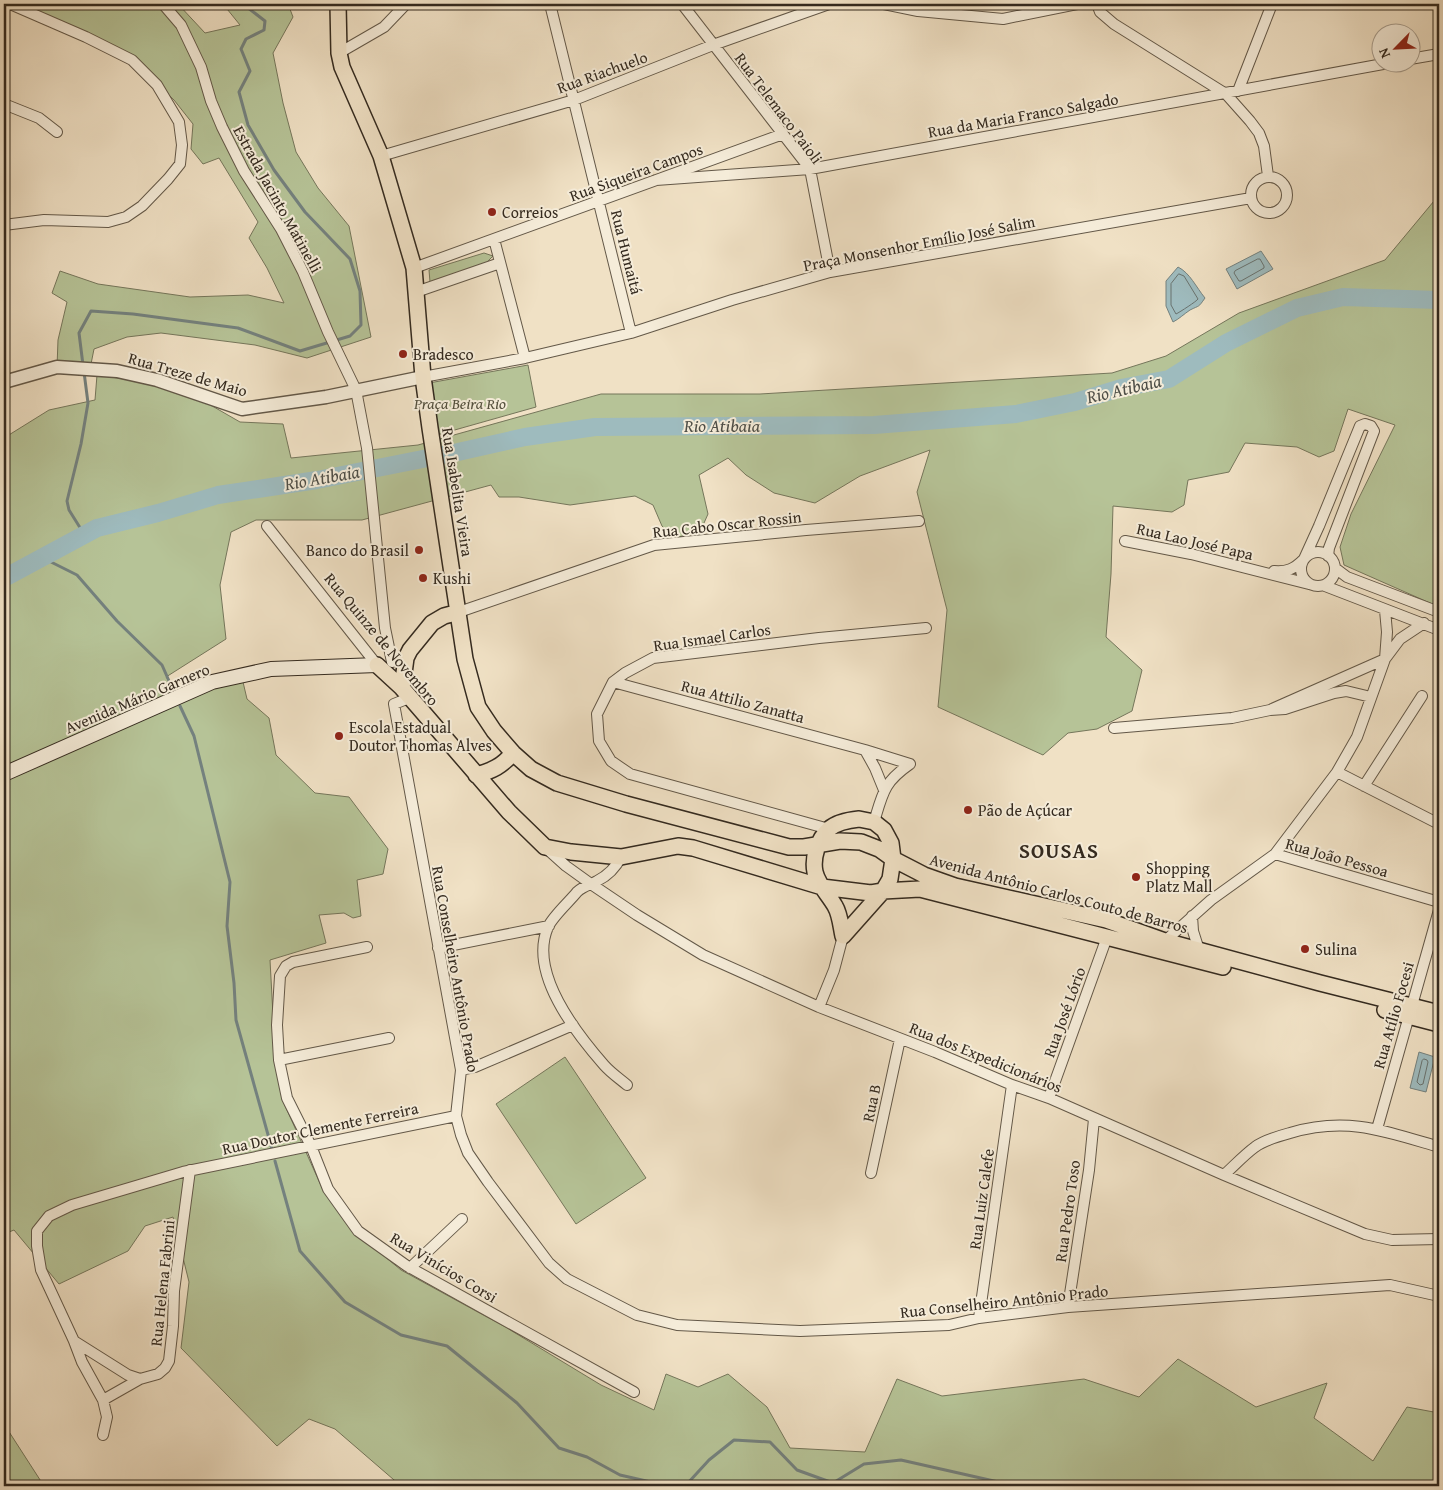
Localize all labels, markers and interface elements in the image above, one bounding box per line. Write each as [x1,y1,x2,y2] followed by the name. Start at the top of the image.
[1370,22,1420,72] north arrow
[553,44,651,100] street label: Rua Riachuelo
[1373,44,1395,62] text: N
[729,47,829,169] street label: Rua Telemaco Paioli
[926,86,1120,144] street label: Rua da Maria Franco Salgado
[228,121,329,277] street label: Estrada Jacinto Matinelli
[566,137,706,207] street label: Rua Siqueira Campos
[502,200,558,224] place label: Correios
[486,206,498,218] marker: Correios
[605,207,649,297] street label: Rua Humaitá
[801,209,1037,277] street label: Praça Monsenhor Emílio José Salim
[413,342,474,366] place label: Bradesco
[126,346,250,402] street label: Rua Treze de Maio
[397,348,409,360] marker: Bradesco
[1083,367,1165,410] water label: Rio Atibaia
[413,391,506,415] park label: Praça Beira Rio
[683,412,761,439] water label: Rio Atibaia
[436,426,480,559] street label: Rua Isabelita Vieira
[281,457,362,498] water label: Rio Atibaia
[651,504,803,544] street label: Rua Cabo Oscar Rossin
[1134,516,1256,566] street label: Rua Lao José Papa
[306,538,410,562] place label: Banco do Brasil
[413,544,425,556] marker: Banco do Brasil
[433,566,471,590] place label: Kushi
[319,567,445,711] street label: Rua Quinze de Novembro
[417,572,429,584] marker: Kushi
[652,617,772,657] street label: Rua Ismael Carlos
[61,657,213,739] street label: Avenida Mário Garnero
[679,673,808,729] street label: Rua Attilio Zanatta
[349,715,492,757] place label: Escola Estadual Doutor Thomas Alves
[333,730,345,742] marker: Escola Estadual Doutor Thomas Alves
[978,798,1073,822] place label: Pão de Açúcar
[962,804,974,816] marker: Pão de Açúcar
[1283,831,1392,883] street label: Rua João Pessoa
[1019,835,1099,866] district label: SOUSAS
[927,847,1191,939] street label: Avenida Antônio Carlos Couto de Barros
[1146,856,1213,898] place label: Shopping Platz Mall
[426,864,486,1074] street label: Rua Conselheiro Antônio Prado
[1130,871,1142,883] marker: Shopping Platz Mall
[1315,937,1357,961] place label: Sulina
[1299,943,1311,955] marker: Sulina
[1366,958,1420,1071] street label: Rua Atílio Focesi
[1037,963,1091,1061] street label: Rua José Lório
[906,1015,1066,1099] street label: Rua dos Expedicionários
[855,1082,887,1124] street label: Rua B
[220,1095,421,1161] street label: Rua Doutor Clemente Ferreira
[962,1147,1000,1251] street label: Rua Luiz Calefe
[1048,1158,1086,1264] street label: Rua Pedro Toso
[143,1218,181,1347] street label: Rua Helena Fabrini
[386,1225,503,1309] street label: Rua Vinícios Corsi
[899,1278,1109,1324] street label: Rua Conselheiro Antônio Prado

